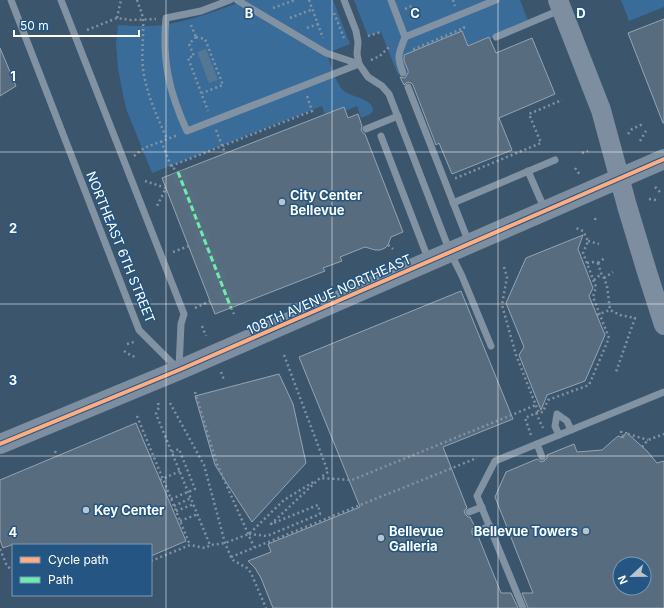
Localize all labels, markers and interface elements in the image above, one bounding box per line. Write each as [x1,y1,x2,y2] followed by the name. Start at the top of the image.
[245,5,254,21] text: B
[410,5,420,21] text: C
[576,5,586,21] text: D
[14,12,139,38] scale bar
[20,18,49,33] text: 50 m
[10,68,16,84] text: 1
[83,169,159,325] street label: NORTHEAST 6TH STREET
[290,187,363,218] place label: City Center Bellevue
[277,197,287,207] marker: City Center Bellevue
[9,220,17,236] text: 2
[244,250,414,338] street label: 108TH AVENUE NORTHEAST
[9,372,17,388] text: 3
[94,502,165,518] place label: Key Center
[81,505,91,515] marker: Key Center
[389,523,444,554] place label: Bellevue Galleria
[474,523,578,539] place label: Bellevue Towers
[9,524,18,540] text: 4
[581,526,591,536] marker: Bellevue Towers
[376,533,386,543] marker: Bellevue Galleria
[12,544,152,596] legend
[48,552,109,567] text: Cycle path
[612,556,652,596] north arrow
[48,572,73,587] text: Path
[615,573,631,586] text: N

